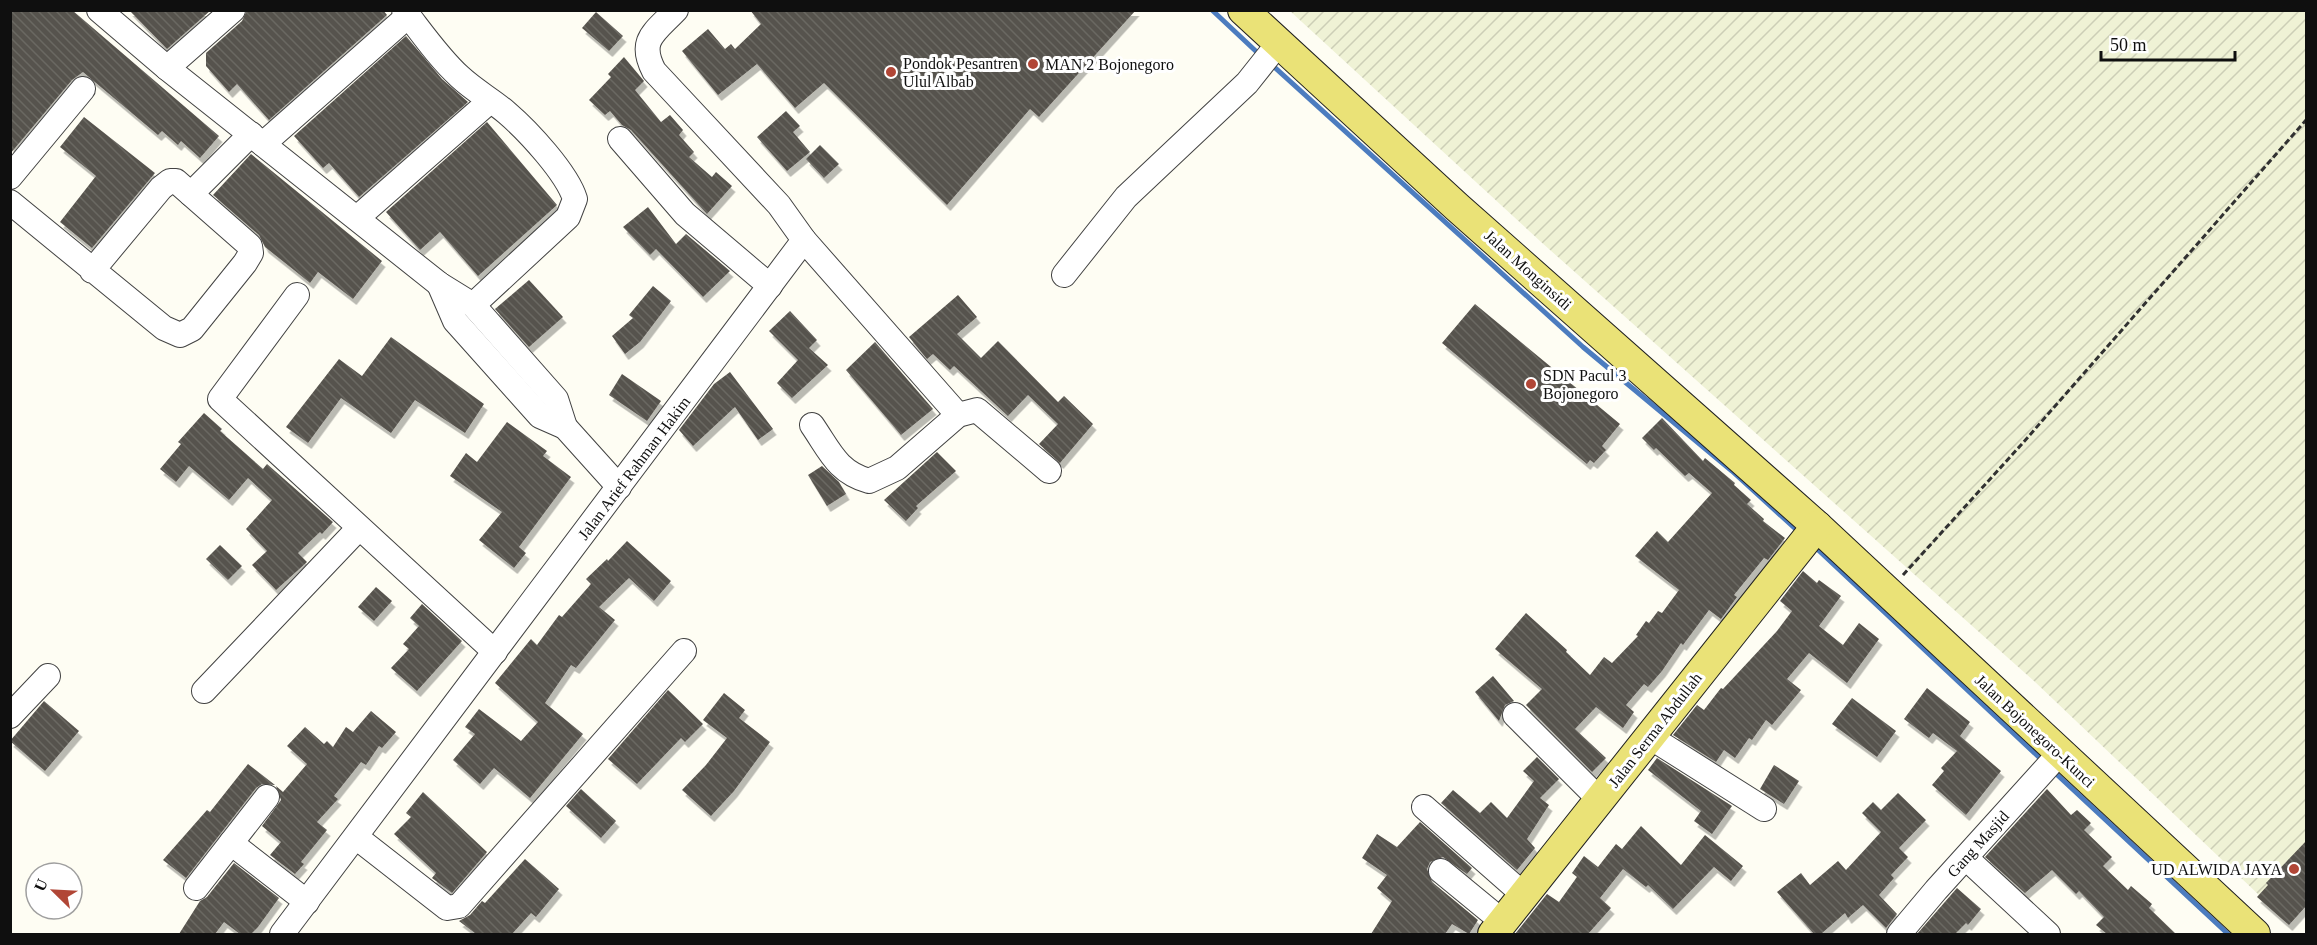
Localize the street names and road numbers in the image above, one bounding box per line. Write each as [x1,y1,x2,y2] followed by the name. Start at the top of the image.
[1481,227,1575,314] street label: Jalan Monginsidi
[575,393,694,543] street label: Jalan Arief Rahman Hakim
[1605,669,1705,791] street label: Jalan Serma Abdullah
[1971,671,2099,792] street label: Jalan Bojonegoro-Kunci
[1944,807,2013,881] street label: Gang Masjid

